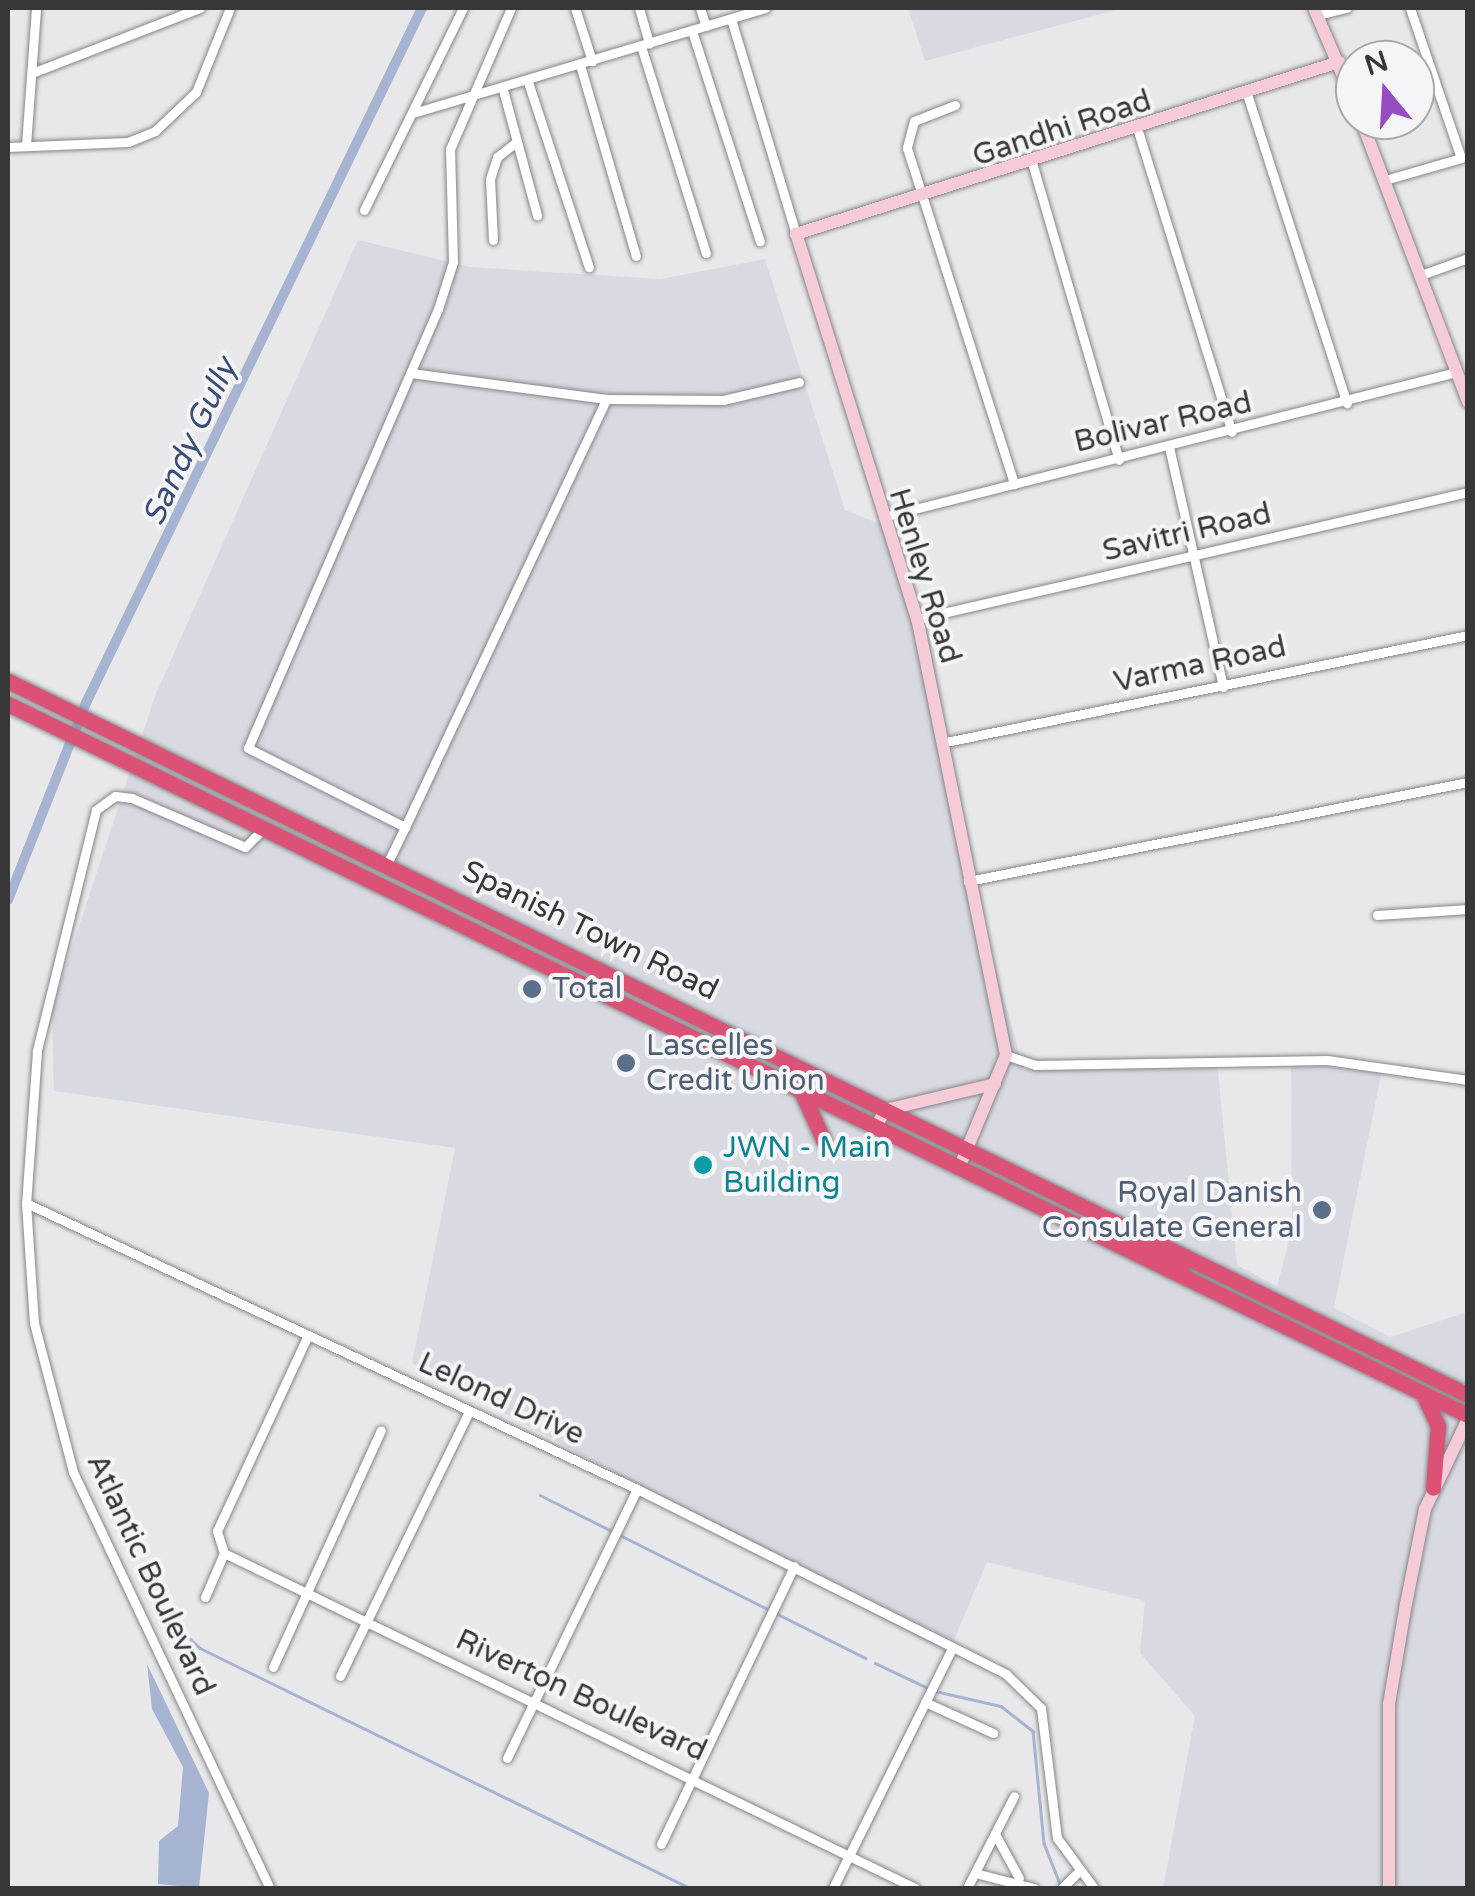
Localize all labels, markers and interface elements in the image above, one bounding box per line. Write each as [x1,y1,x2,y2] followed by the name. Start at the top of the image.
[1335,40,1435,140] north arrow
[1360,44,1392,83] text: N
[968,83,1156,175] street label: Gandhi Road
[135,352,245,532] water label: Sandy Gully
[1071,385,1255,461] street label: Bolivar Road
[880,484,968,668] street label: Henley Road
[1099,496,1275,570] street label: Savitri Road
[1111,629,1289,701] street label: Varma Road
[456,853,724,1009] street label: Spanish Town Road
[552,971,622,1007] place label: Total
[521,978,543,1000] marker: Total
[646,1028,825,1098] place label: Lascelles Credit Union
[615,1052,637,1074] marker: Lascelles Credit Union
[723,1130,891,1200] place label: JWN - Main Building
[692,1154,714,1176] marker: JWN - Main Building
[1042,1175,1302,1246] place label: Royal Danish Consulate General
[1311,1199,1333,1221] marker: Royal Danish Consulate General
[412,1345,590,1453] street label: Lelond Drive
[78,1449,222,1701] street label: Atlantic Boulevard
[450,1622,712,1770] street label: Riverton Boulevard

